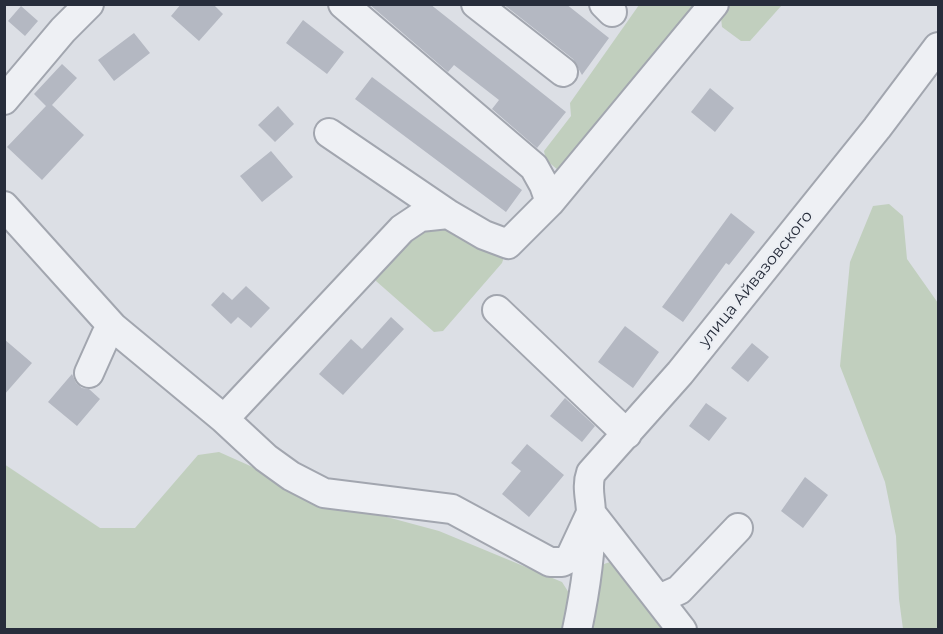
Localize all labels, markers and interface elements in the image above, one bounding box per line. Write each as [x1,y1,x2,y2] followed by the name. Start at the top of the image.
[695,207,817,351] street label: улица Айвазовского

